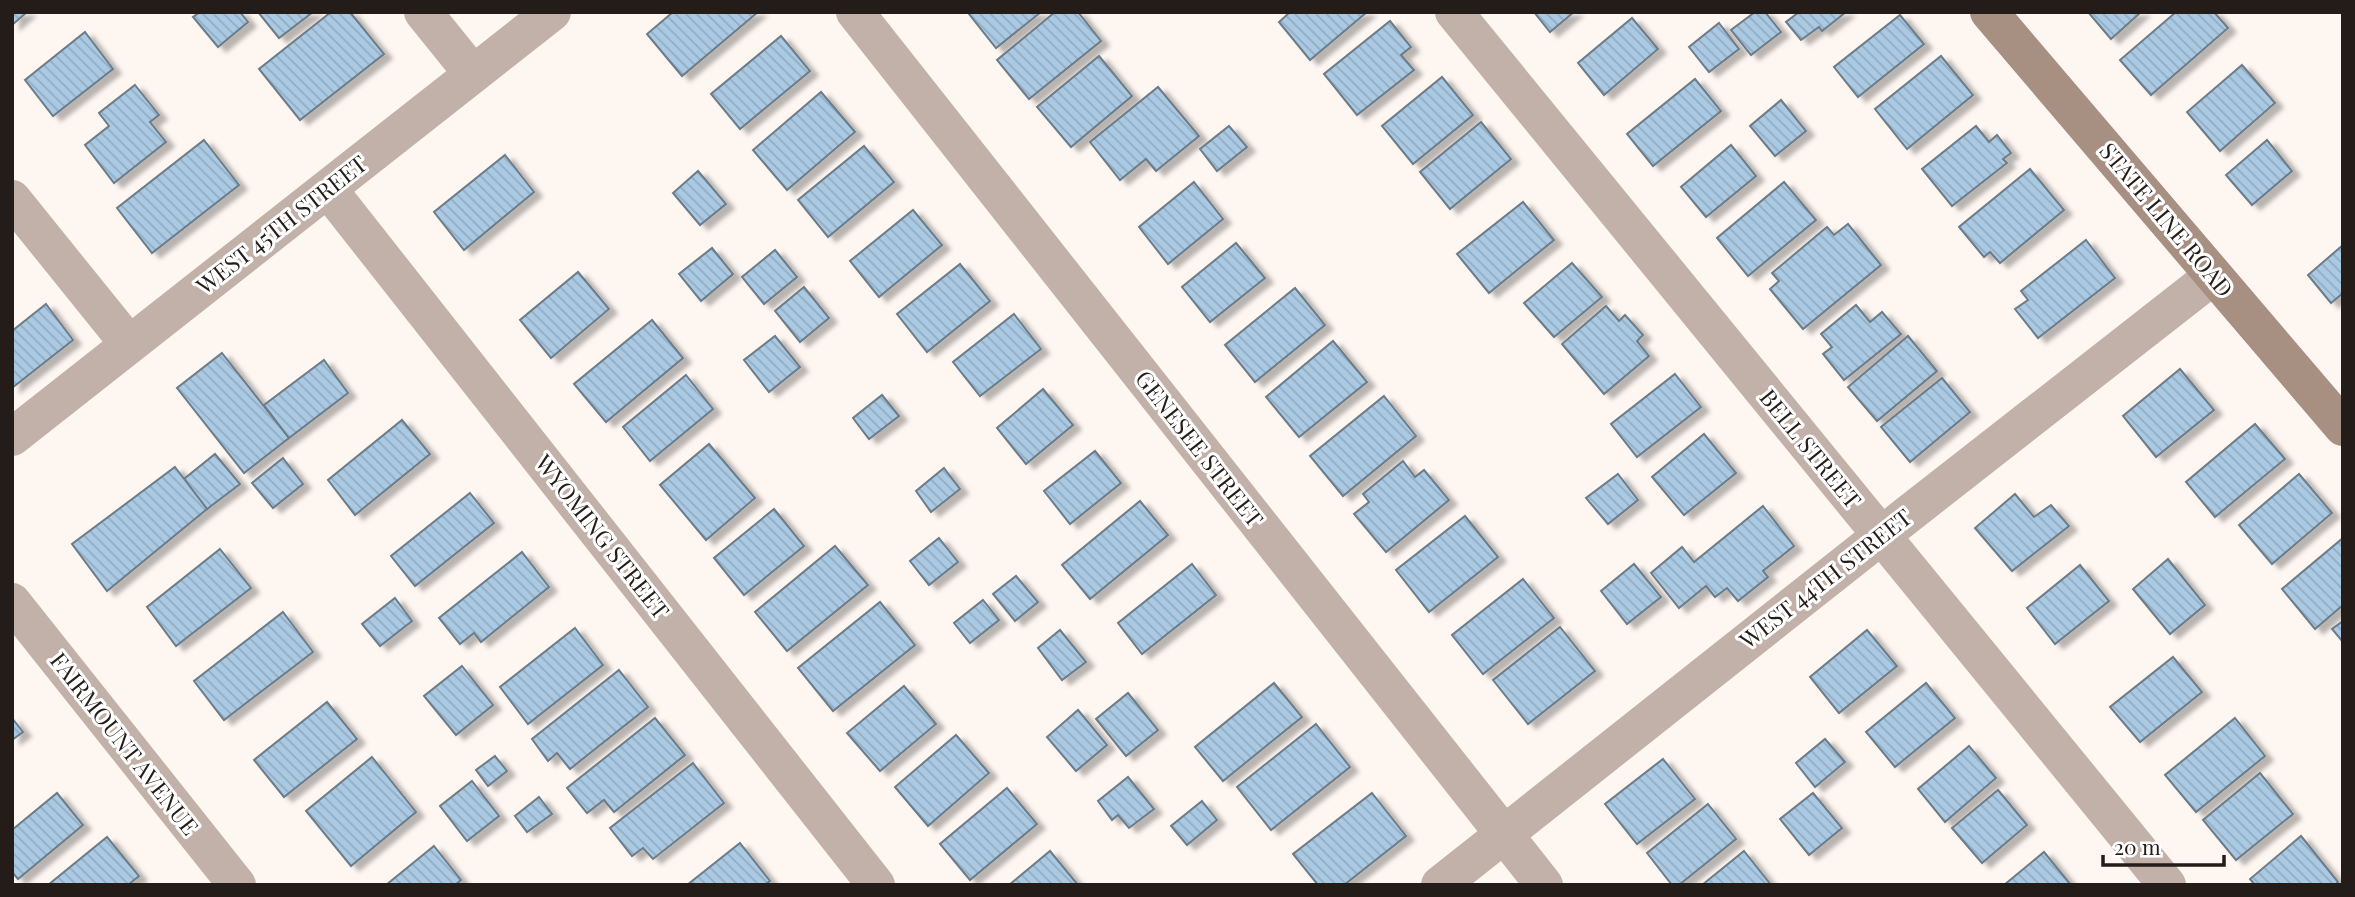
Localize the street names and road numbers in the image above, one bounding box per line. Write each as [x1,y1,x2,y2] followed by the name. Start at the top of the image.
[2093,135,2241,303] street label: STATE LINE ROAD
[189,147,373,301] street label: WEST 45TH STREET
[1129,363,1271,533] street label: GENESEE STREET
[1754,382,1869,514] street label: BELL STREET
[529,447,677,625] street label: WYOMING STREET
[1732,501,1917,655] street label: WEST 44TH STREET
[44,645,206,841] street label: FAIRMOUNT AVENUE

